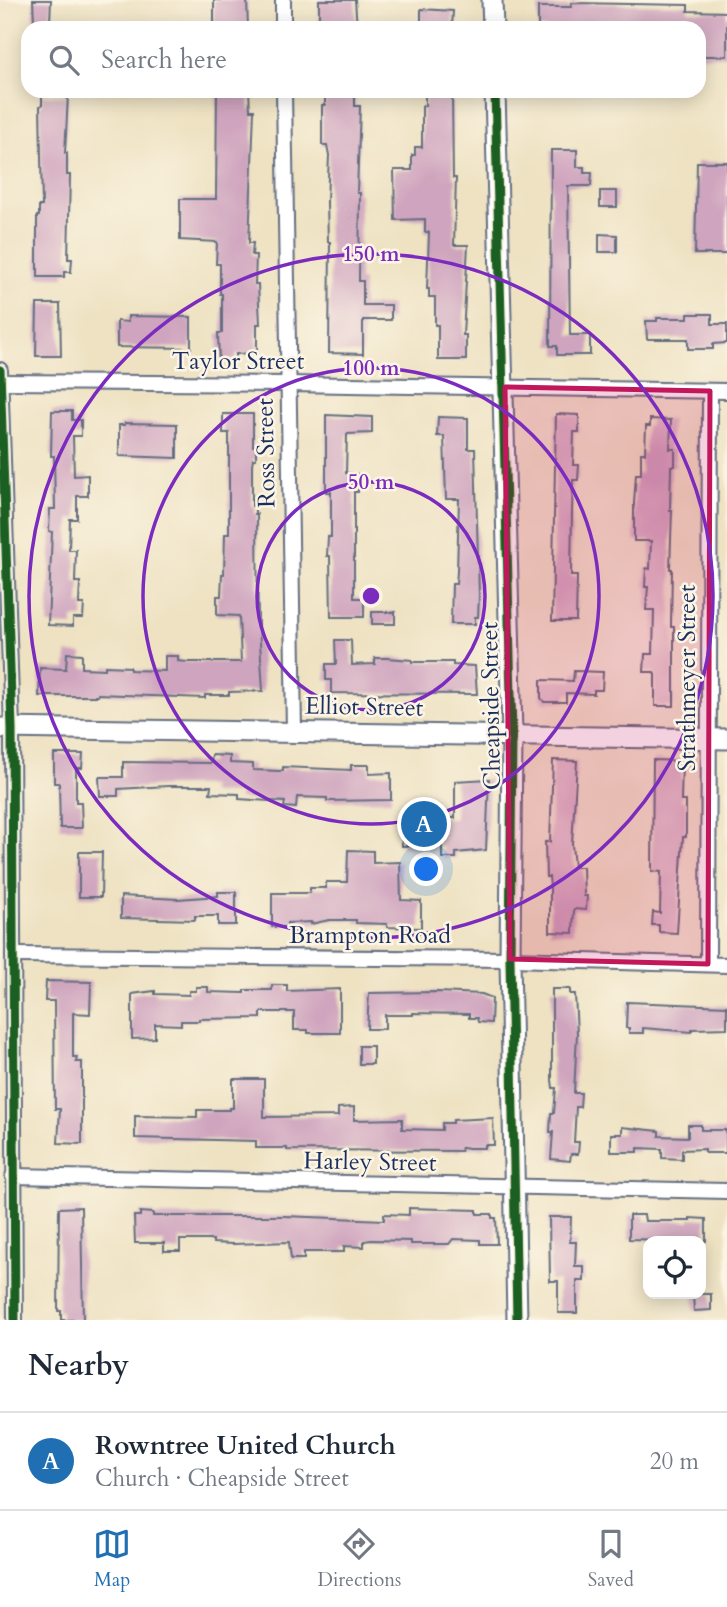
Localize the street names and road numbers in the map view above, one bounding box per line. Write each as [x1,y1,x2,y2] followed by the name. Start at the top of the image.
[172,345,305,378] street label: Taylor Street
[249,397,283,508] street label: Ross Street
[671,584,704,772] street label: Strathmeyer Street
[473,621,509,790] street label: Cheapside Street
[304,689,424,725] street label: Elliot Street
[289,919,451,952] street label: Brampton Road
[303,1144,437,1180] street label: Harley Street

